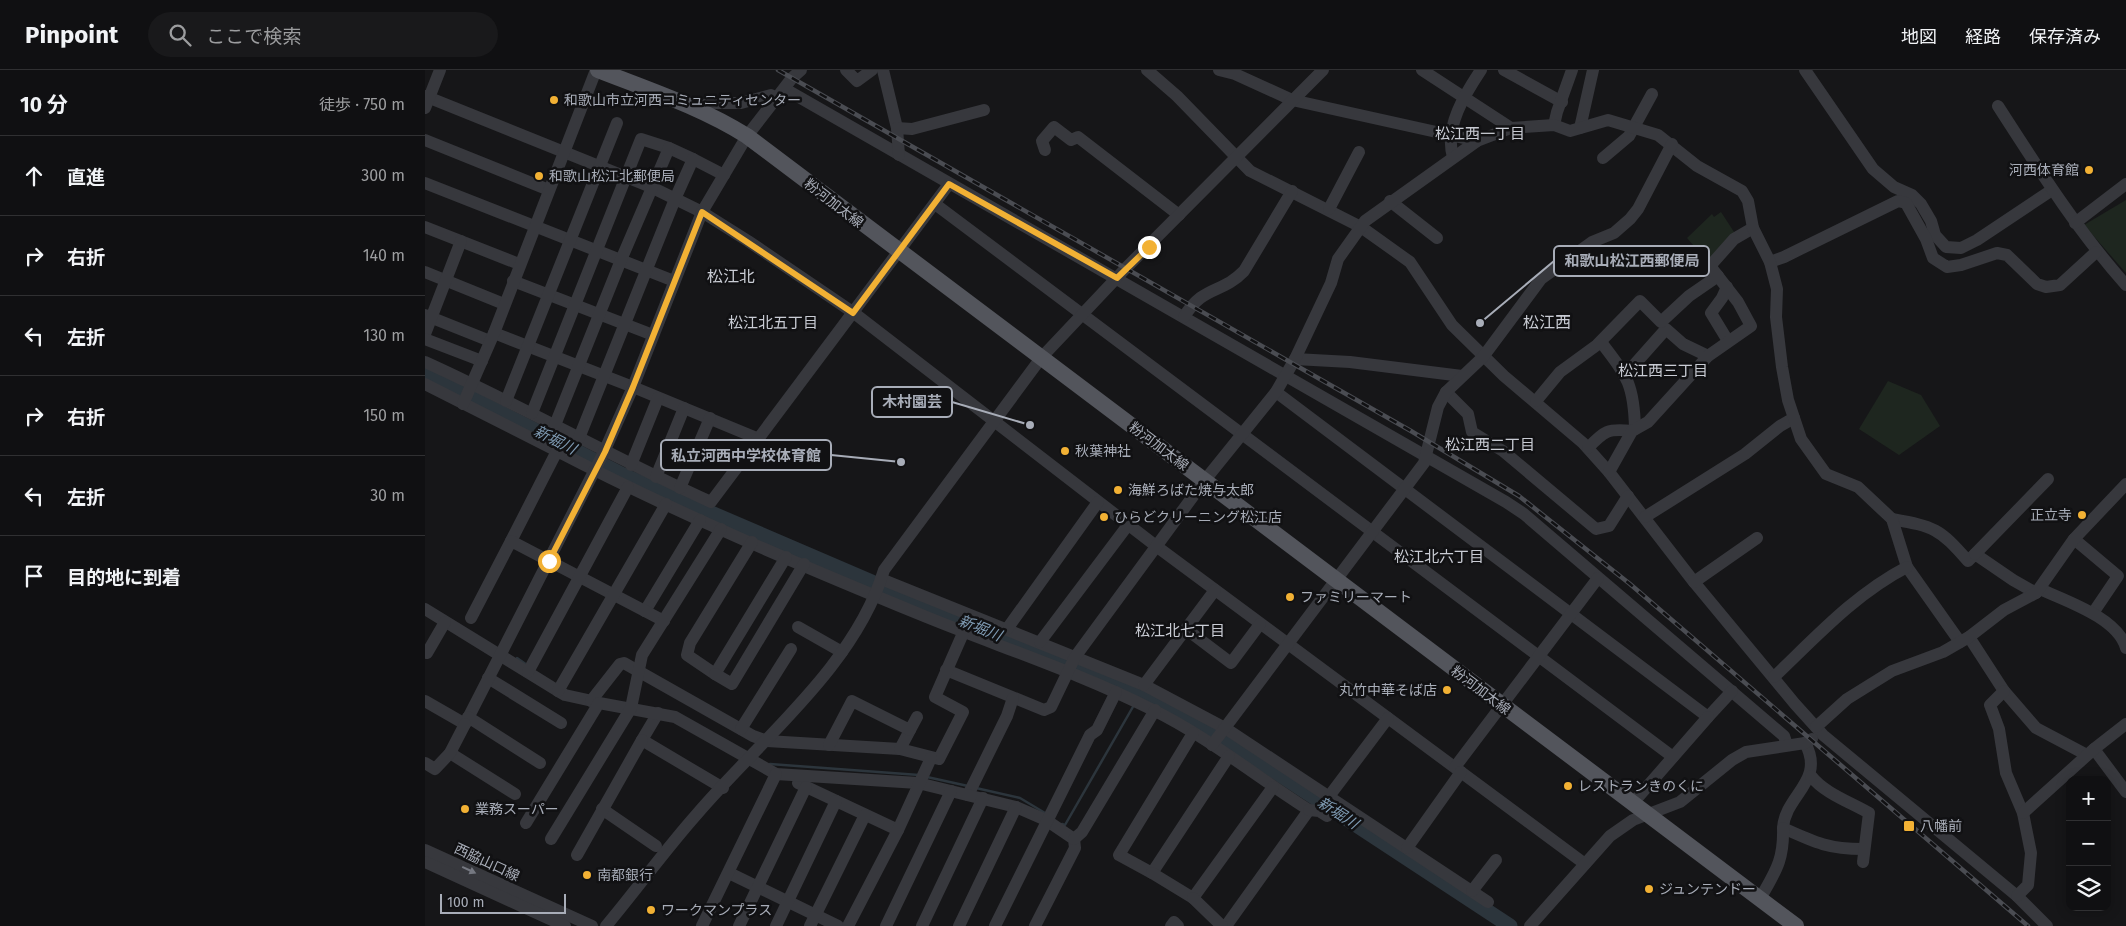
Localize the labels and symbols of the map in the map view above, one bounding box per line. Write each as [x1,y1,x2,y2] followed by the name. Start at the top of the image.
[564,92,801,109] place label: 和歌山市立河西コミュニティセンター
[548,94,560,106] marker: 和歌山市立河西コミュニティセンター
[1435,125,1525,143] district label: 松江西一丁目
[2009,162,2079,179] place label: 河西体育館
[2083,164,2095,176] marker: 河西体育館
[549,168,675,185] place label: 和歌山松江北郵便局
[533,170,545,182] marker: 和歌山松江北郵便局
[801,175,867,232] street label: 粉河加太線
[1138,236,1161,259] route end
[1554,246,1709,276] callout: 和歌山松江西郵便局
[1564,252,1700,270] text: 和歌山松江西郵便局
[707,267,755,286] district label: 松江北
[1523,313,1571,332] district label: 松江西
[728,314,818,332] district label: 松江北五丁目
[1618,362,1708,380] district label: 松江西三丁目
[872,387,952,417] callout: 木村園芸
[882,393,942,411] text: 木村園芸
[1126,419,1192,474] street label: 粉河加太線
[531,422,581,459] water label: 新堀川
[1445,436,1535,454] district label: 松江西二丁目
[661,440,831,470] callout: 私立河西中学校体育館
[1075,443,1131,460] place label: 秋葉神社
[1059,445,1071,457] marker: 秋葉神社
[671,447,821,465] text: 私立河西中学校体育館
[1128,482,1254,499] place label: 海鮮ろばた焼与太郎
[1112,484,1124,496] marker: 海鮮ろばた焼与太郎
[2030,507,2072,524] place label: 正立寺
[1114,509,1282,526] place label: ひらどクリーニング松江店
[2076,509,2088,521] marker: 正立寺
[1098,511,1110,523] marker: ひらどクリーニング松江店
[1394,548,1484,566] district label: 松江北六丁目
[538,550,561,573] route start
[1300,589,1412,606] place label: ファミリーマート
[1284,591,1296,603] marker: ファミリーマート
[956,611,1006,646] water label: 新堀川
[1135,622,1225,640] district label: 松江北七丁目
[1448,663,1514,718] street label: 粉河加太線
[1339,682,1437,699] place label: 丸竹中華そば店
[1441,684,1453,696] marker: 丸竹中華そば店
[1578,778,1704,795] place label: レストランきのくに
[1562,780,1574,792] marker: レストランきのくに
[1314,793,1363,834] water label: 新堀川
[475,801,559,818] place label: 業務スーパー
[459,803,471,815] marker: 業務スーパー
[1920,818,1962,835] place label: 八幡前
[1902,819,1916,833] marker: 八幡前
[451,840,522,885] street label: 西脇山口線
[462,867,476,875] one-way arrow
[597,867,653,884] place label: 南都銀行
[581,869,593,881] marker: 南都銀行
[1659,881,1756,898] place label: ジュンテンドー
[1643,883,1655,895] marker: ジュンテンドー
[440,891,566,914] scale bar
[661,902,772,919] place label: ワークマンプラス
[645,904,657,916] marker: ワークマンプラス

